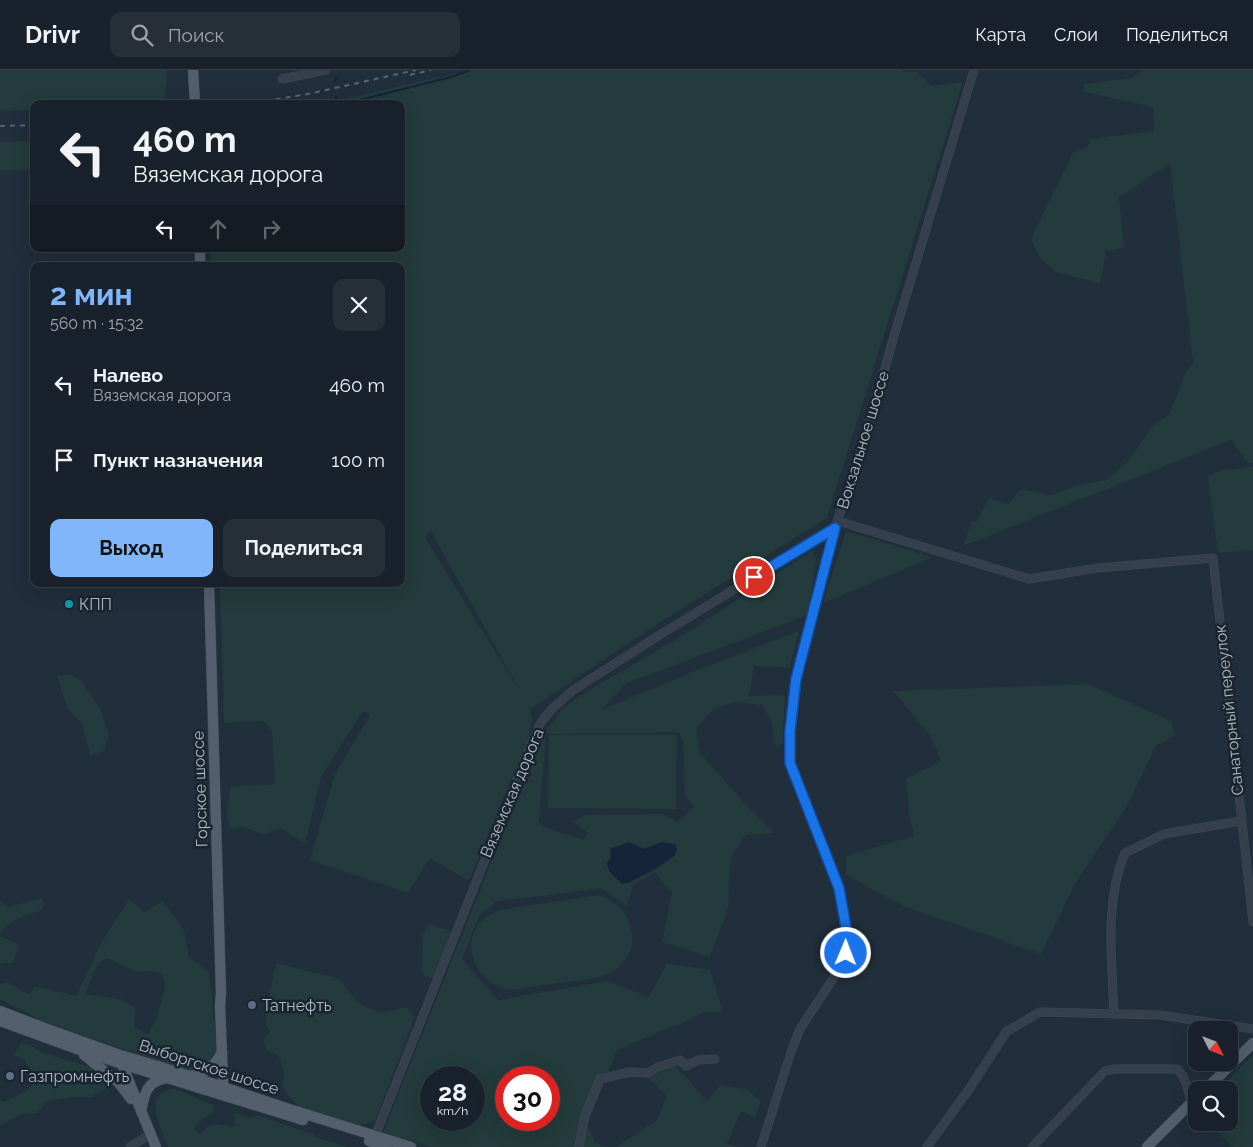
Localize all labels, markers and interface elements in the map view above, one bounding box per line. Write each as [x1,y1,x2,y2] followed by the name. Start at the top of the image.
[110,12,460,57] search box
[25,20,80,49] text: Drivr
[128,21,156,49] icon: search
[168,24,225,46] text: Поиск
[975,24,1026,45] text: Карта
[1054,24,1098,45] text: Слои
[1126,24,1228,45] text: Поделиться
[133,119,237,160] text: 460 m
[50,120,115,185] icon: left
[133,161,323,187] text: Вяземская дорога
[151,215,179,243] icon: left
[204,215,232,243] icon: ahead
[257,215,285,243] icon: right
[50,277,133,312] text: 2 мин
[333,279,385,331] button: close
[50,314,144,333] text: 560 m · 15:32
[93,364,163,386] text: Налево
[833,369,893,511] street label: Вокзальное шоссе
[50,371,78,399] icon: left
[329,374,385,396] text: 460 m
[93,386,231,405] text: Вяземская дорога
[50,446,78,474] icon: arrive
[93,449,263,471] text: Пункт назначения
[331,449,385,471] text: 100 m
[50,519,213,577] button: Выход
[223,519,385,577] button: Поделиться
[733,556,775,598] pin
[740,563,768,591] icon: arrive
[79,595,112,614] place label: КПП
[63,598,75,610] marker: КПП
[1211,624,1247,796] street label: Санаторный переулок
[476,726,548,860] street label: Вяземская дорога
[188,731,212,847] street label: Горское шоссе
[819,926,871,978] position arrow
[262,996,332,1015] place label: Татнефть
[246,999,258,1011] marker: Татнефть
[1188,1021,1238,1071] north arrow
[1188,1021,1238,1131] map controls
[137,1035,281,1099] street label: Выборгское шоссе
[495,1066,560,1131] speed limit sign: 30
[20,1067,130,1086] place label: Газпромнефть
[4,1070,16,1082] marker: Газпромнефть
[438,1077,467,1107] text: 28
[1188,1081,1238,1131] button: search
[437,1104,468,1118] text: km/h

